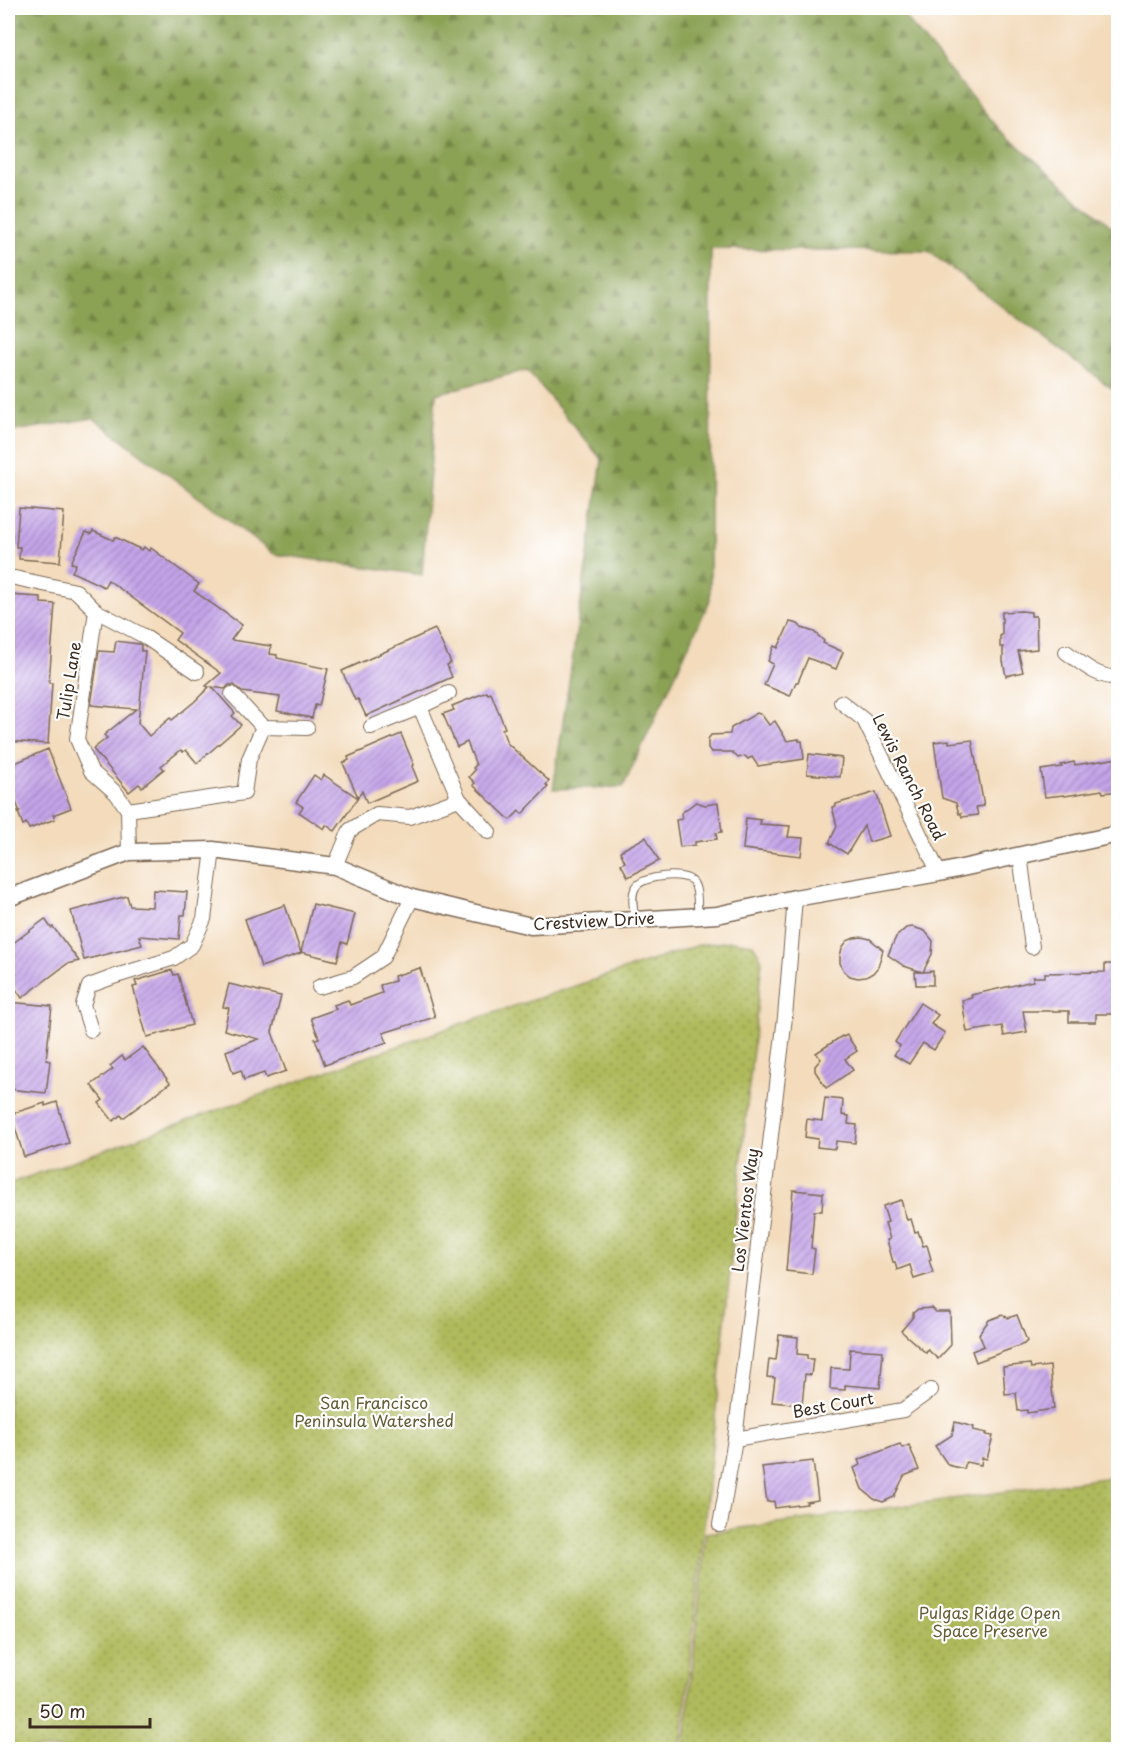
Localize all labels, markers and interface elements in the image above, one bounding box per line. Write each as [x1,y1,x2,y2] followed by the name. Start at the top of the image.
[50,640,86,722] street label: Tulip Lane
[868,709,952,844] street label: Lewis Ranch Road
[533,905,655,935] street label: Crestview Drive
[725,1147,764,1273] street label: Los Vientos Way
[790,1385,876,1423] street label: Best Court
[294,1390,454,1432] park label: San Francisco Peninsula Watershed
[919,1600,1061,1642] park label: Pulgas Ridge Open Space Preserve
[30,1691,150,1729] scale bar
[39,1697,86,1724] text: 50 m

